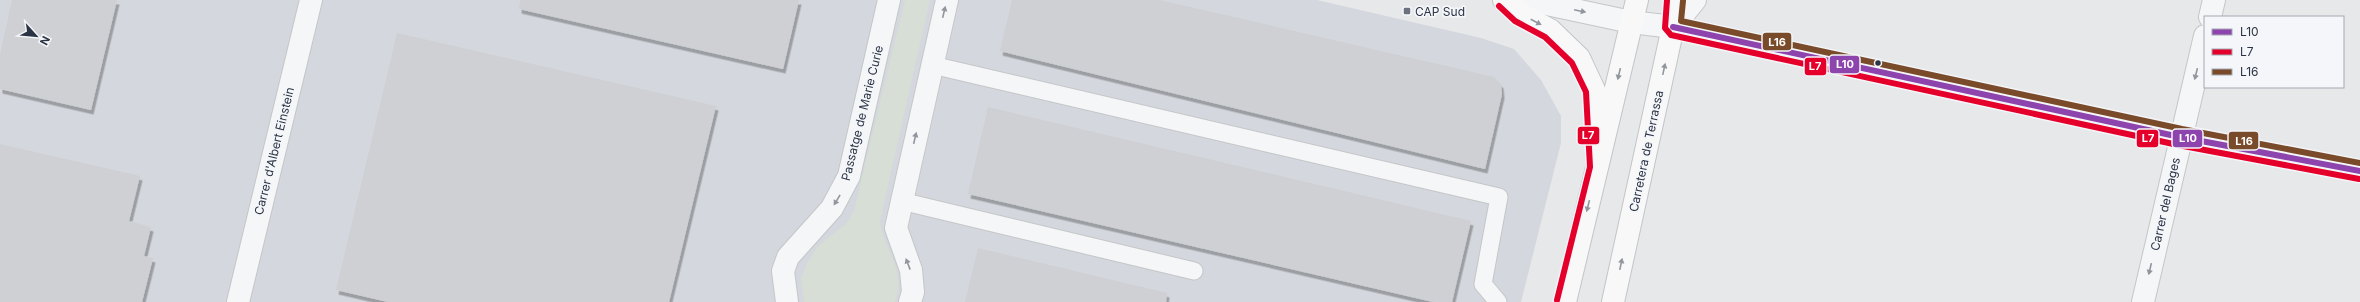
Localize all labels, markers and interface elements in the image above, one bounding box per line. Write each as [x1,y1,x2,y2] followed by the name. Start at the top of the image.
[1415,4,1465,19] place label: CAP Sud
[942,5,948,18] one-way arrow
[1402,6,1412,16] marker: CAP Sud
[1574,9,1586,15] one-way arrow
[16,16,56,56] north arrow
[2204,16,2344,88] legend
[1530,19,1542,26] one-way arrow
[2240,24,2259,39] text: L10
[1762,32,1792,51] line badge: L16
[37,34,53,47] text: N
[1768,35,1786,49] text: L16
[838,44,886,182] street label: Passatge de Marie Curie
[2240,44,2254,59] text: L7
[1829,55,1860,74] line badge: L10
[1804,57,1827,76] line badge: L7
[1836,57,1854,71] text: L10
[1873,58,1883,68] unlabelled marker
[1809,59,1821,73] text: L7
[1661,62,1667,75] one-way arrow
[2240,64,2259,79] text: L16
[1616,68,1622,80] one-way arrow
[2192,68,2198,81] one-way arrow
[251,85,297,217] street label: Carrer d'Albert Einstein
[1626,89,1666,213] street label: Carretera de Terrassa
[1577,126,1600,145] line badge: L7
[1582,128,1594,142] text: L7
[2136,129,2159,148] line badge: L7
[2172,129,2203,148] line badge: L10
[2142,131,2154,145] text: L7
[2179,131,2197,145] text: L10
[2228,131,2259,150] line badge: L16
[912,132,918,144] one-way arrow
[2235,134,2253,148] text: L16
[2147,156,2183,252] street label: Carrer del Bages
[833,195,841,205] one-way arrow
[1585,200,1591,213] one-way arrow
[905,258,911,270] one-way arrow
[1619,258,1625,270] one-way arrow
[2147,263,2153,275] one-way arrow

